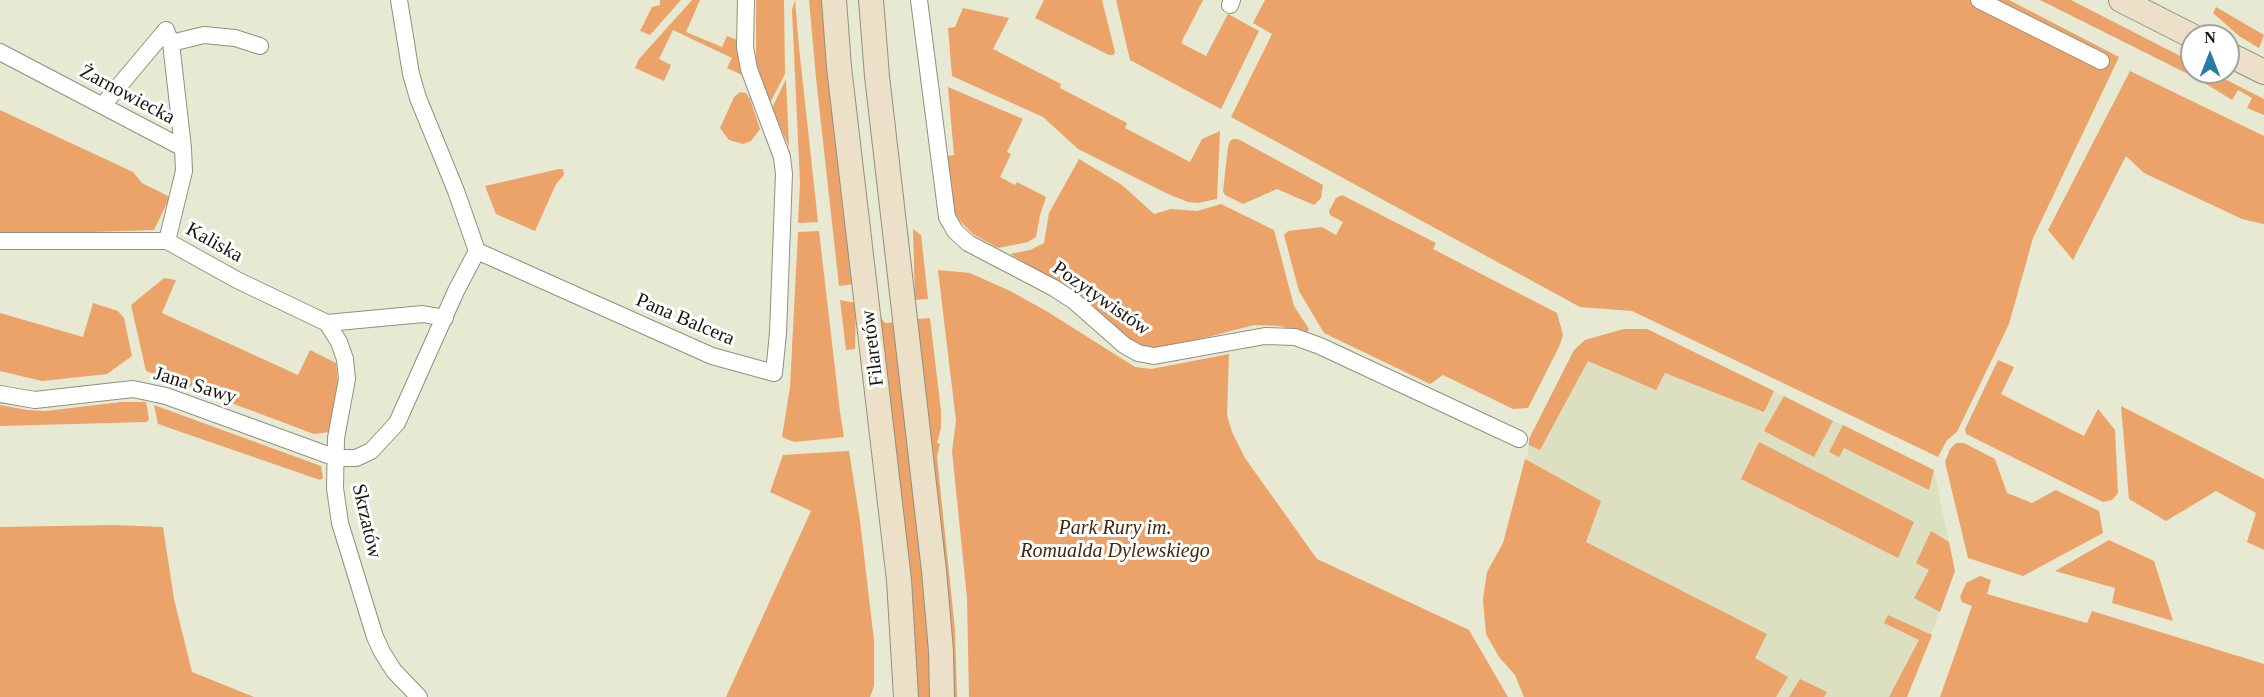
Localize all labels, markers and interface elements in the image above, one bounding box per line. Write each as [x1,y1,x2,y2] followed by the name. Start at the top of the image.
[2180,24,2240,84] north arrow
[2204,29,2216,46] text: N
[75,60,179,130] street label: Żarnowiecka
[181,218,247,268] street label: Kaliska
[1048,257,1154,341] street label: Pozytywistów
[632,288,738,352] street label: Pana Balcera
[856,308,890,388] street label: Filaretów
[151,362,239,410] street label: Jana Sawy
[346,482,386,560] street label: Skrzatów
[1020,517,1210,564] park label: Park Rury im. Romualda Dylewskiego

